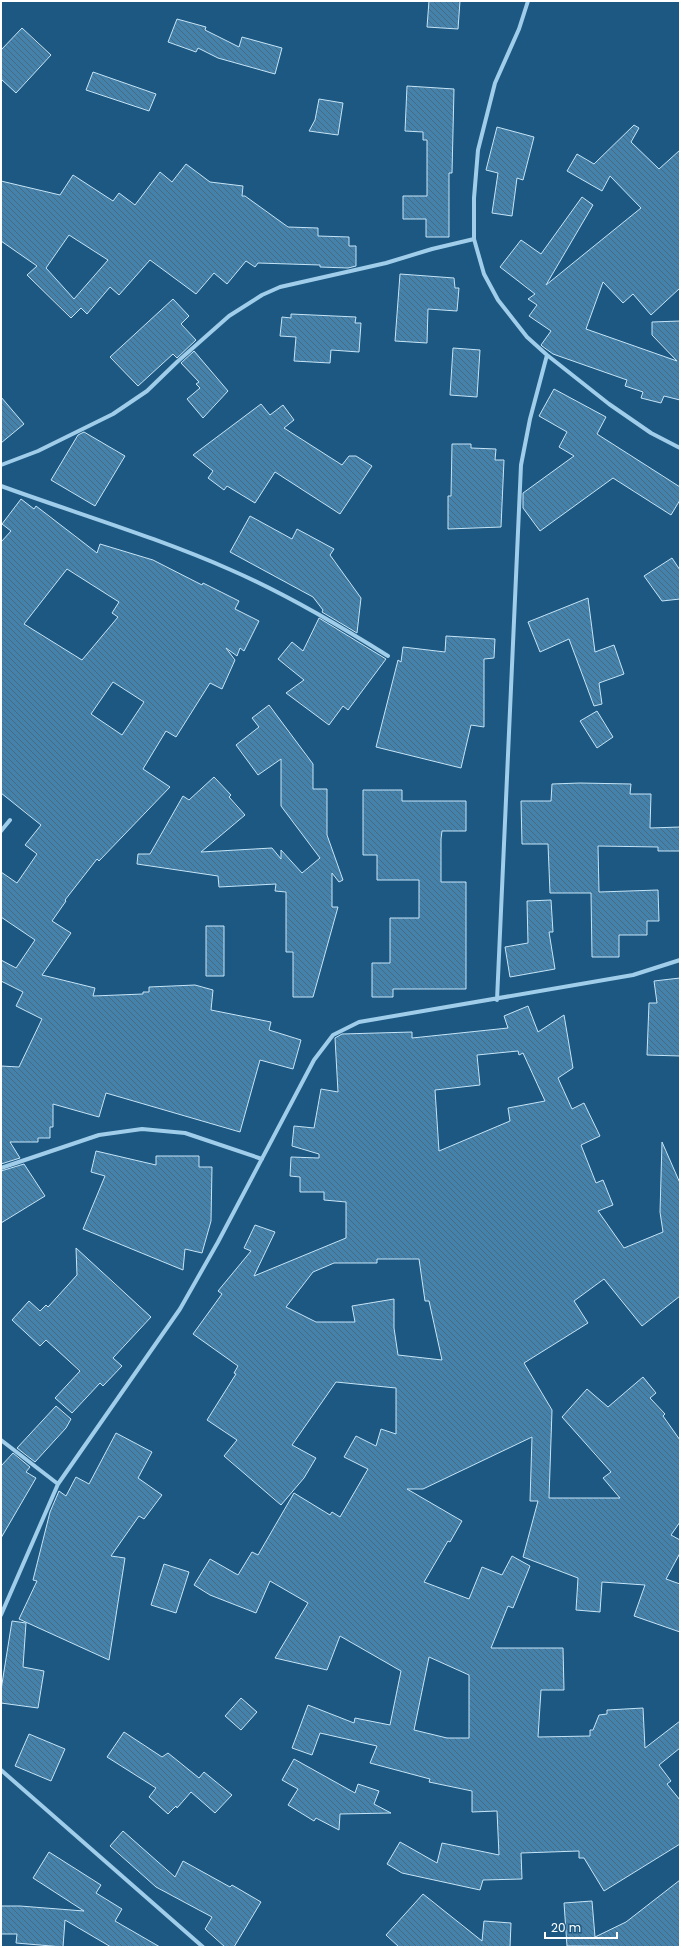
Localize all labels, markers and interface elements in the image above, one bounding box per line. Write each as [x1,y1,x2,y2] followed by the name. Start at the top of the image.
[545,1914,617,1940] scale bar
[551,1919,581,1936] text: 20 m

